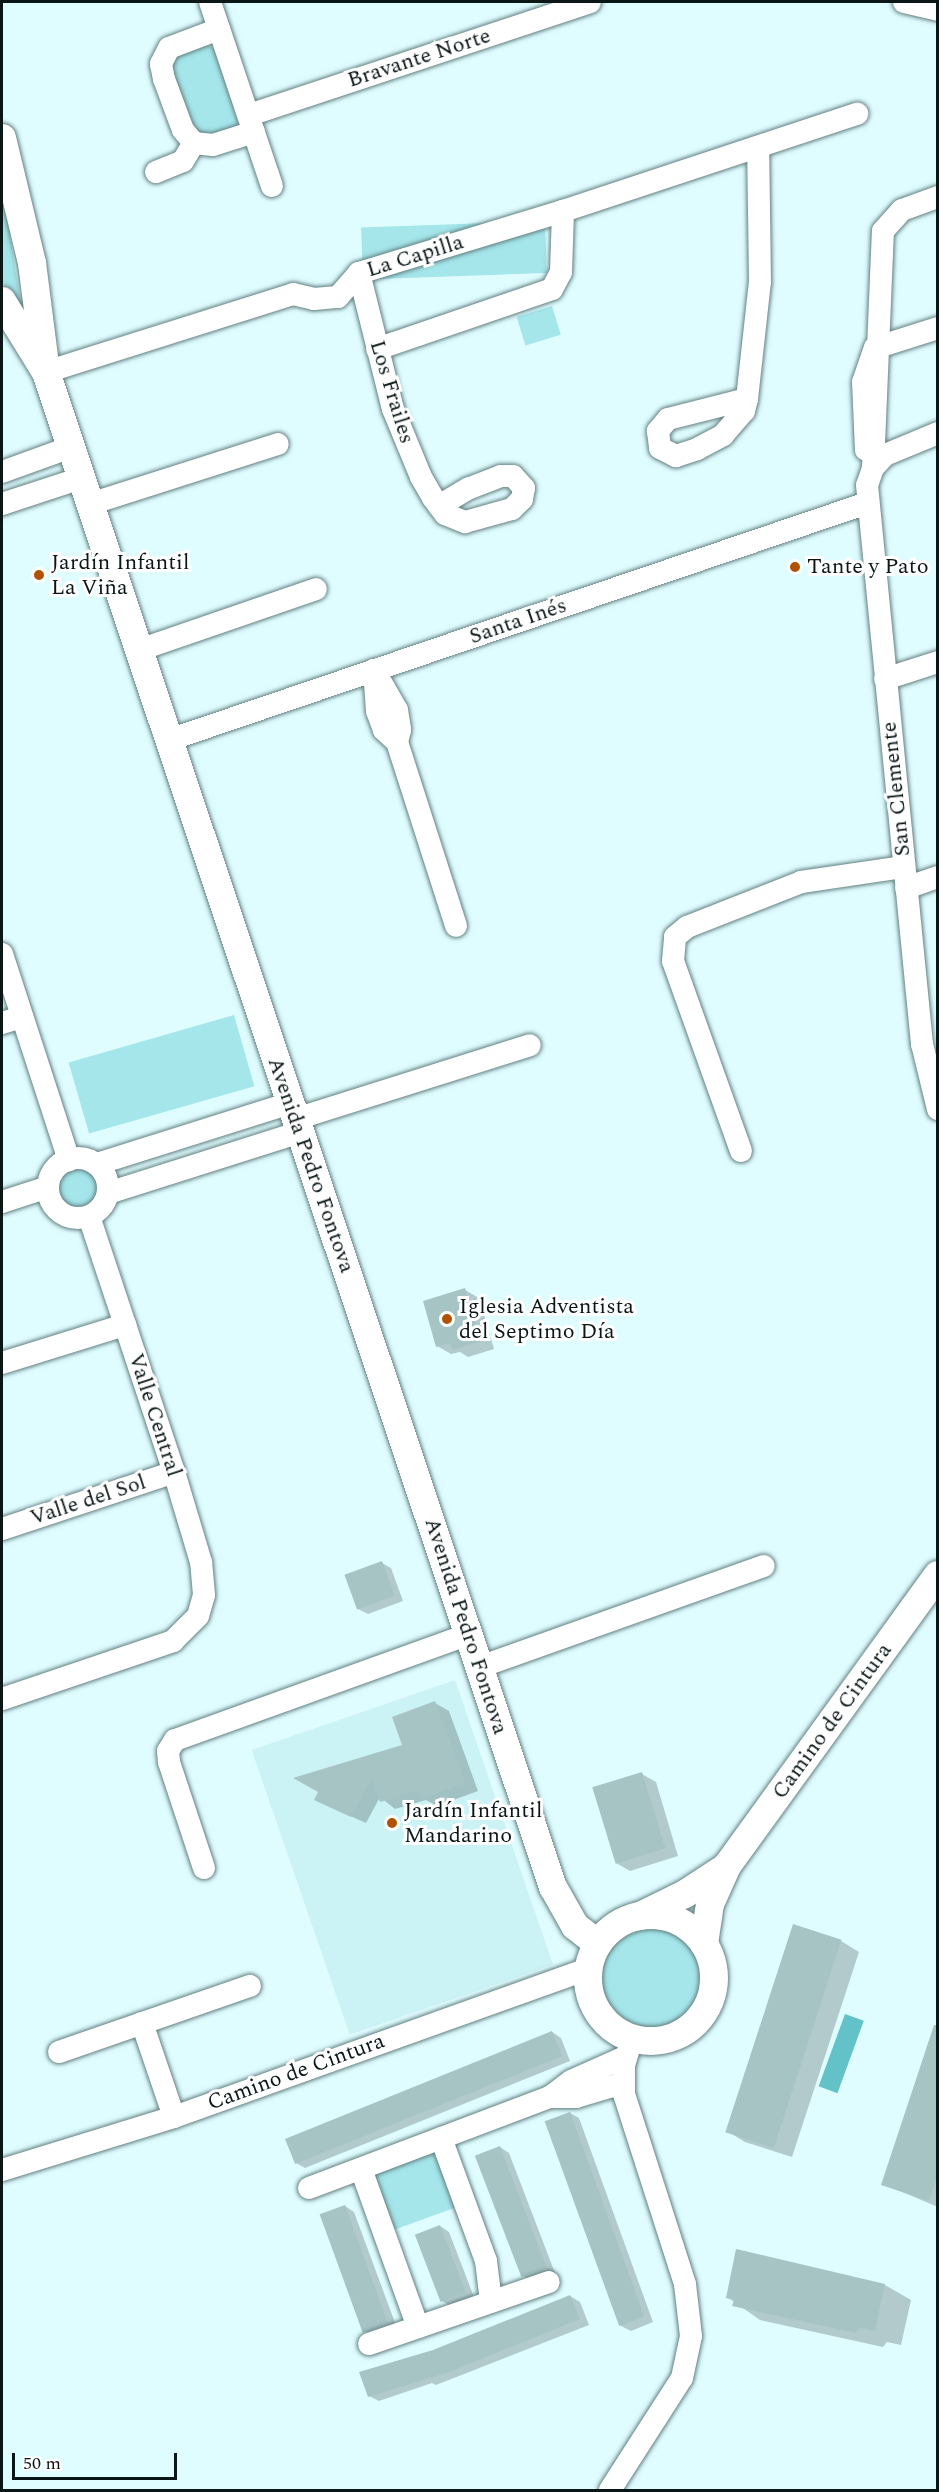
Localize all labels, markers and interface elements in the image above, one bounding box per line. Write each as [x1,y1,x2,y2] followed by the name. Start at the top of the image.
[344,22,494,94] street label: Bravante Norte
[363,229,467,283] street label: La Capilla
[364,337,420,447] street label: Los Frailes
[51,549,189,600] place label: Jardín Infantil La Viña
[807,554,929,580] place label: Tante y Pato
[788,560,802,574] marker: Tante y Pato
[32,568,46,582] marker: Jardín Infantil La Viña
[466,592,570,650] street label: Santa Inés
[876,720,916,858] street label: San Clemente
[262,1054,360,1276] street label: Avenida Pedro Fontova
[459,1293,634,1344] place label: Iglesia Adventista del Septimo Día
[440,1312,454,1326] marker: Iglesia Adventista del Septimo Día
[123,1350,187,1480] street label: Valle Central
[27,1469,149,1531] street label: Valle del Sol
[419,1514,513,1738] street label: Avenida Pedro Fontova
[766,1638,898,1804] street label: Camino de Cintura
[404,1797,542,1849] place label: Jardín Infantil Mandarino
[385,1816,399,1830] marker: Jardín Infantil Mandarino
[204,2028,388,2116] street label: Camino de Cintura
[15,2441,180,2479] scale bar
[23,2450,61,2477] text: 50 m

